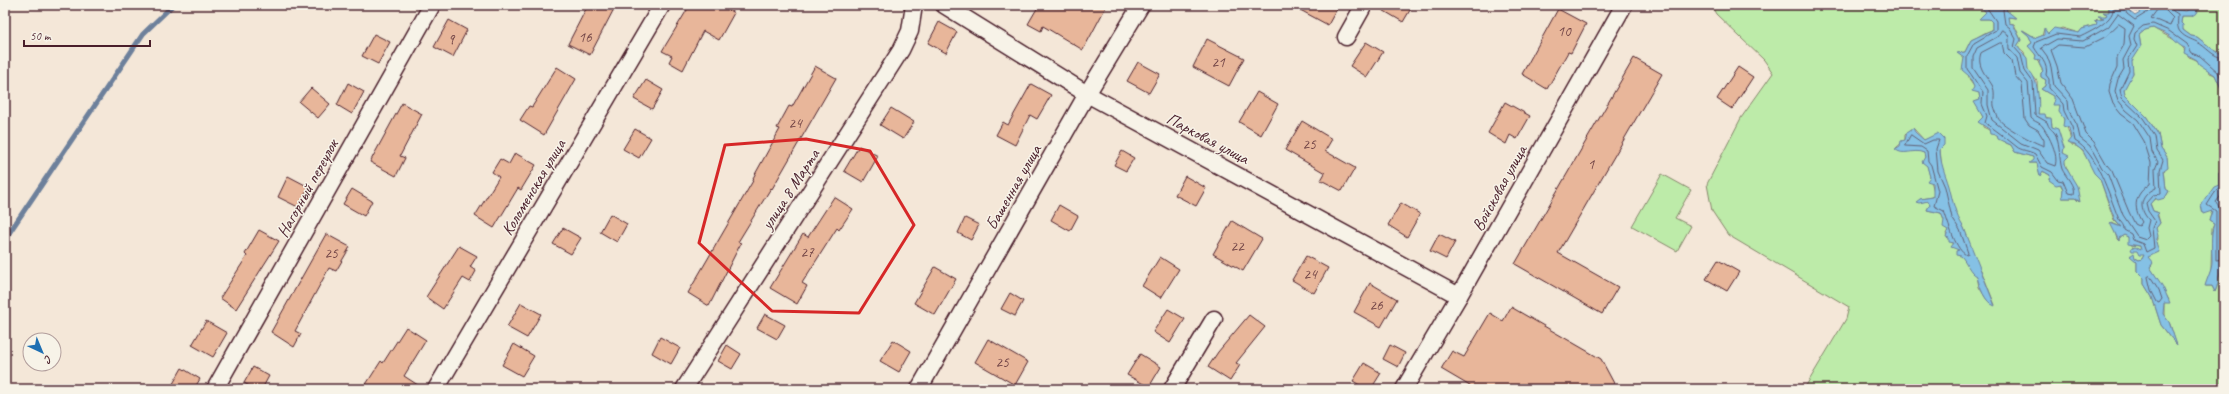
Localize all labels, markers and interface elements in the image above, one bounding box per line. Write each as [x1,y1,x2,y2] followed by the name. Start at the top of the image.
[24,22,150,48] scale bar
[1557,22,1572,41] house number: 10
[30,28,52,44] text: 50 m
[578,28,593,47] house number: 16
[448,30,456,49] house number: 9
[1211,53,1226,72] house number: 21
[1163,108,1254,170] street label: Парковая улица
[788,114,803,133] house number: 24
[272,134,344,241] street label: Нагорный переулок
[497,135,571,239] street label: Коломенская улица
[1302,135,1317,154] house number: 25
[981,140,1047,233] street label: Башенная улица
[1467,140,1533,235] street label: Войсковая улица
[756,144,825,234] street label: улица 8 Марта
[1588,155,1596,174] house number: 1
[1230,237,1245,256] house number: 22
[800,243,815,262] house number: 27
[324,244,339,263] house number: 25
[1303,265,1318,284] house number: 24
[1369,296,1384,315] house number: 26
[22,332,62,372] north arrow
[41,352,56,367] text: С
[995,353,1010,372] house number: 25

